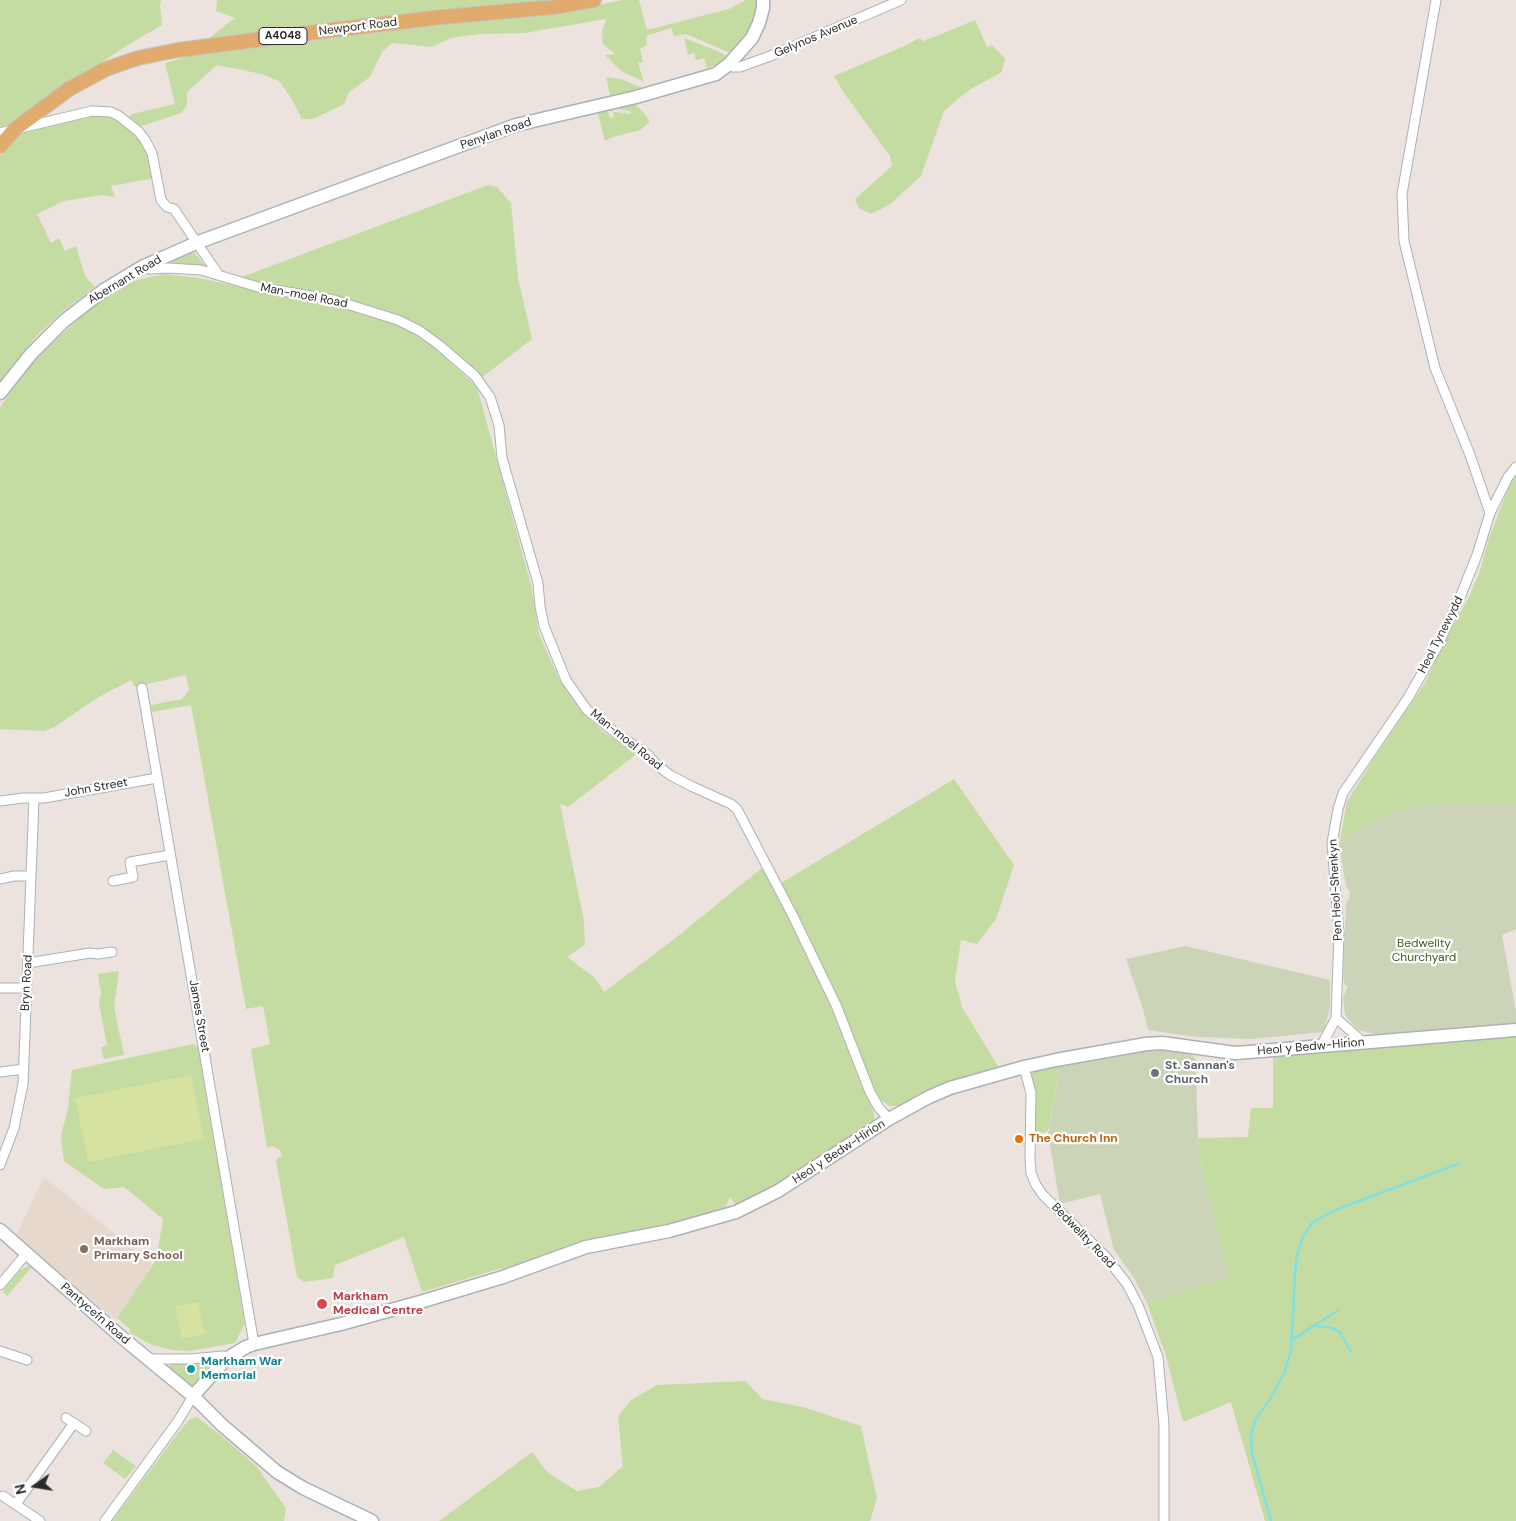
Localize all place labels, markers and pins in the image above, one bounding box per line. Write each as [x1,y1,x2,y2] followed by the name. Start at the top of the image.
[1165,1059,1235,1087] place label: St. Sannan's Church
[1149,1067,1161,1079] marker: St. Sannan's Church
[1029,1132,1118,1146] place label: The Church Inn
[1013,1133,1025,1145] marker: The Church Inn
[94,1235,183,1263] place label: Markham Primary School
[78,1243,90,1255] marker: Markham Primary School
[333,1290,423,1318] place label: Markham Medical Centre
[315,1297,329,1311] marker: Markham Medical Centre
[201,1355,283,1383] place label: Markham War Memorial
[185,1363,197,1375] marker: Markham War Memorial

